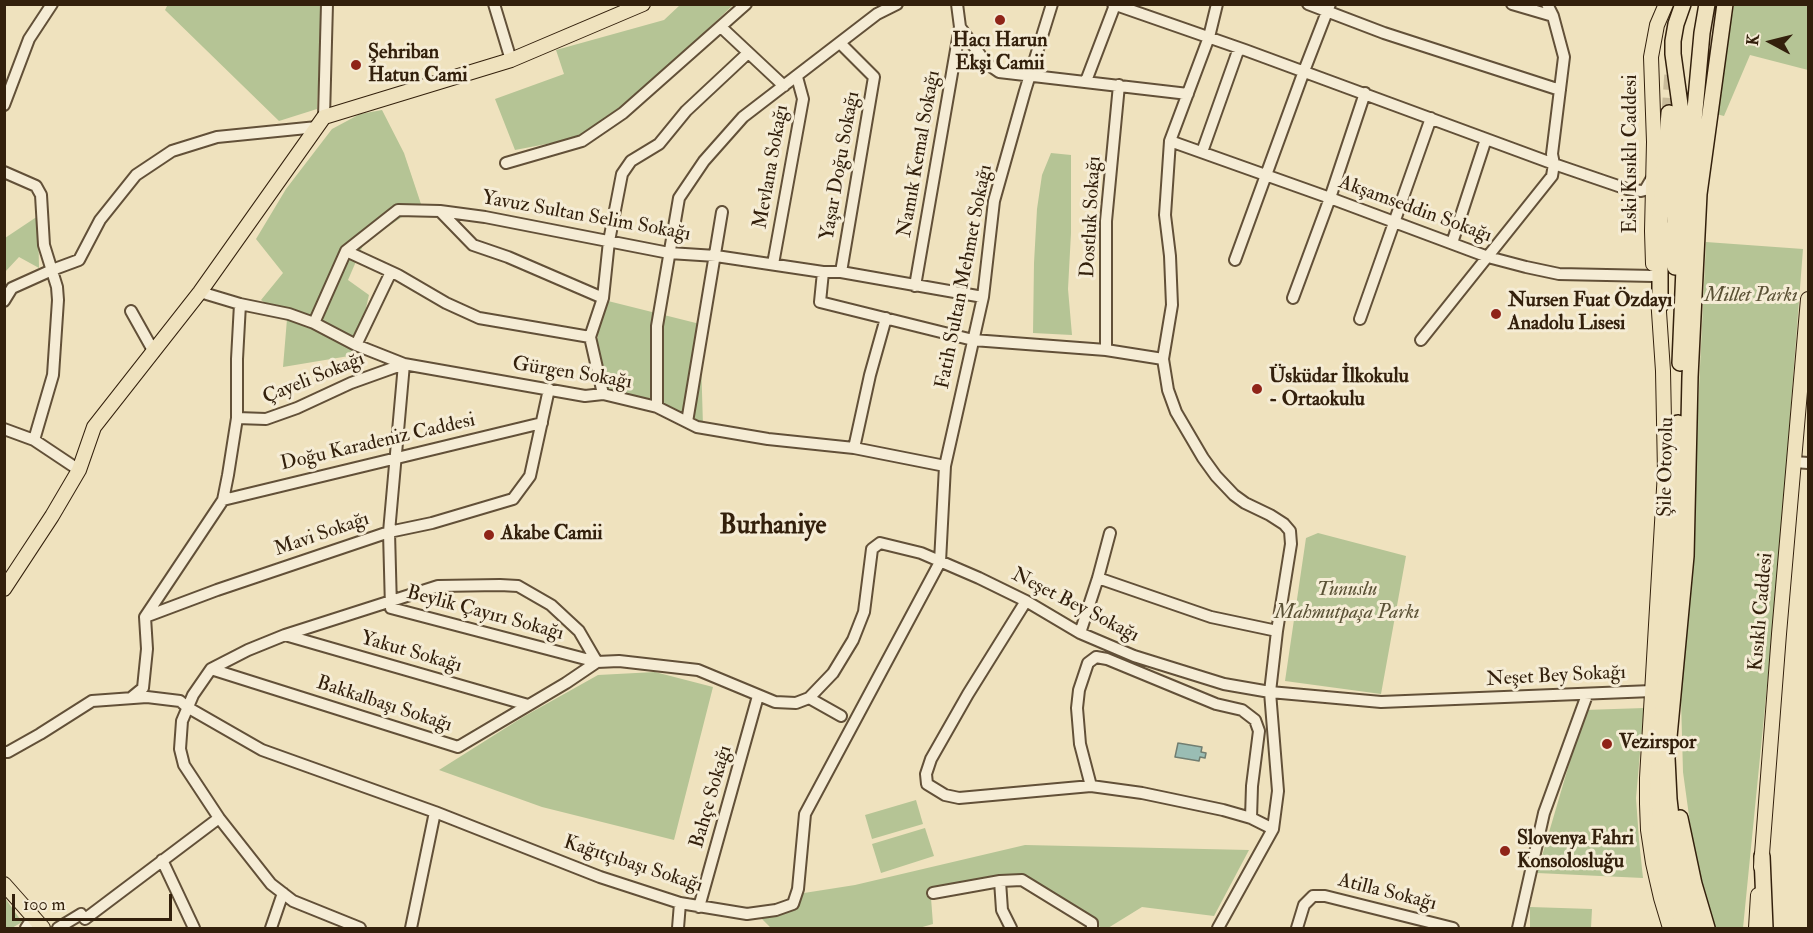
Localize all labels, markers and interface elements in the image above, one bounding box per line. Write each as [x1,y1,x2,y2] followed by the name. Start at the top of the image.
[1741,12,1801,72] north arrow
[993,13,1007,27] marker: Hacı Harun Ekşi Camii
[953,30,1047,77] place label: Hacı Harun Ekşi Camii
[1743,33,1764,47] text: K
[368,42,468,89] place label: Şehriban Hatun Cami
[349,58,363,72] marker: Şehriban Hatun Cami
[894,69,946,239] street label: Namık Kemal Sokağı
[1620,74,1644,234] street label: Eski Kısıklı Caddesi
[816,90,866,242] street label: Yaşar Doğu Sokağı
[749,103,795,231] street label: Mevlana Sokağı
[1077,156,1107,278] street label: Dostluk Sokağı
[931,163,999,391] street label: Fatih Sultan Mehmet Sokağı
[1335,171,1495,249] street label: Akşamseddin Sokağı
[480,187,692,247] street label: Yavuz Sultan Selim Sokağı
[1704,285,1798,309] park label: Millet Parkı
[1508,290,1672,337] place label: Nursen Fuat Özdayı Anadolu Lisesi
[1489,307,1503,321] marker: Nursen Fuat Özdayı Anadolu Lisesi
[260,348,368,410] street label: Çayeli Sokağı
[511,353,633,395] street label: Gürgen Sokağı
[1269,366,1409,413] place label: Üsküdar İlkokulu - Ortaokulu
[1250,382,1264,396] marker: Üsküdar İlkokulu - Ortaokulu
[278,409,478,477] street label: Doğu Karadeniz Caddesi
[1654,417,1680,517] street label: Şile Otoyolu
[271,508,373,562] street label: Mavi Sokağı
[720,511,826,543] district label: Burhaniye
[501,523,603,547] place label: Akabe Camii
[482,528,496,542] marker: Akabe Camii
[1745,552,1779,672] street label: Kısıklı Caddesi
[1007,564,1143,648] street label: Neşet Bey Sokağı
[1274,579,1420,626] park label: Tunuslu Mahmutpaşa Parkı
[404,582,566,646] street label: Beylik Çayırı Sokağı
[358,627,464,679] street label: Yakut Sokağı
[1486,661,1626,693] street label: Neşet Bey Sokağı
[313,672,455,738] street label: Bakkalbaşı Sokağı
[1619,732,1696,756] place label: Vezirspor
[1600,737,1614,751] marker: Vezirspor
[686,743,738,851] street label: Bahçe Sokağı
[1517,828,1634,875] place label: Slovenya Fahri Konsolosluğu
[560,831,706,899] street label: Kağıtçıbaşı Sokağı
[1498,844,1512,858] marker: Slovenya Fahri Konsolosluğu
[1335,869,1439,917] street label: Atilla Sokağı
[15,882,176,920] scale bar
[23,893,66,916] text: 100 m

